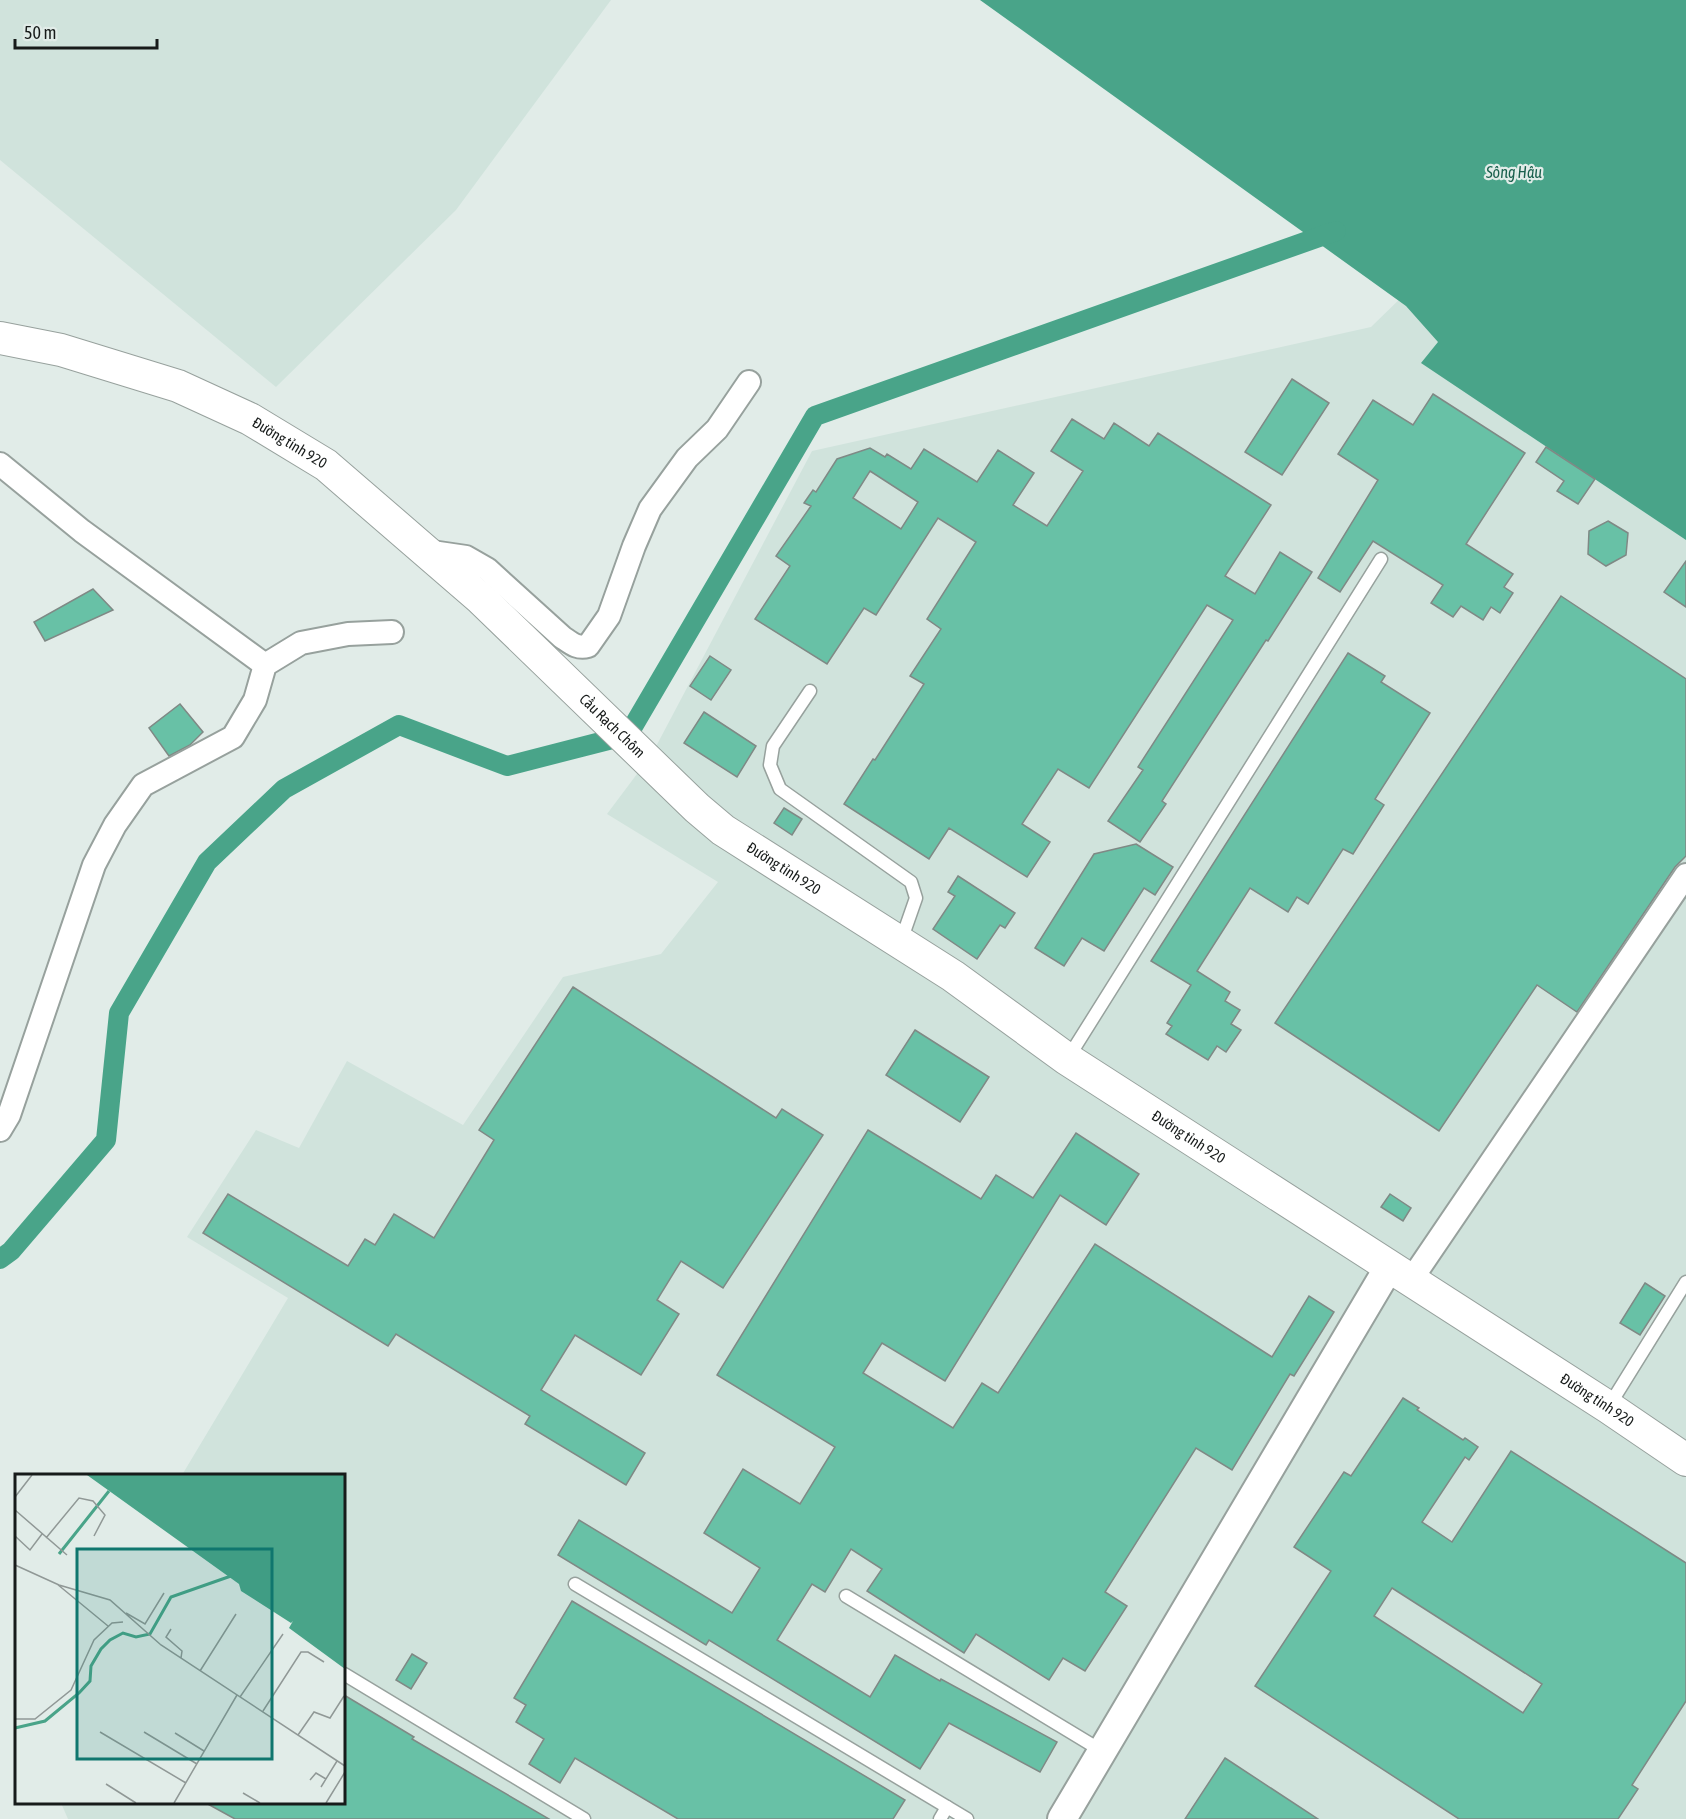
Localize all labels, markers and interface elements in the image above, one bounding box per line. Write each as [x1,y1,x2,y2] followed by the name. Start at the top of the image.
[15,12,158,50] scale bar
[24,22,56,43] text: 50 m
[1485,163,1542,182] water label: Sông Hậu
[249,413,330,472] street label: Đường tỉnh 920
[576,690,649,761] street label: Cầu Rạch Chôm
[744,838,824,898] street label: Đường tỉnh 920
[1149,1107,1229,1167] street label: Đường tỉnh 920
[1558,1370,1637,1430] street label: Đường tỉnh 920
[15,1474,345,1804] inset map

